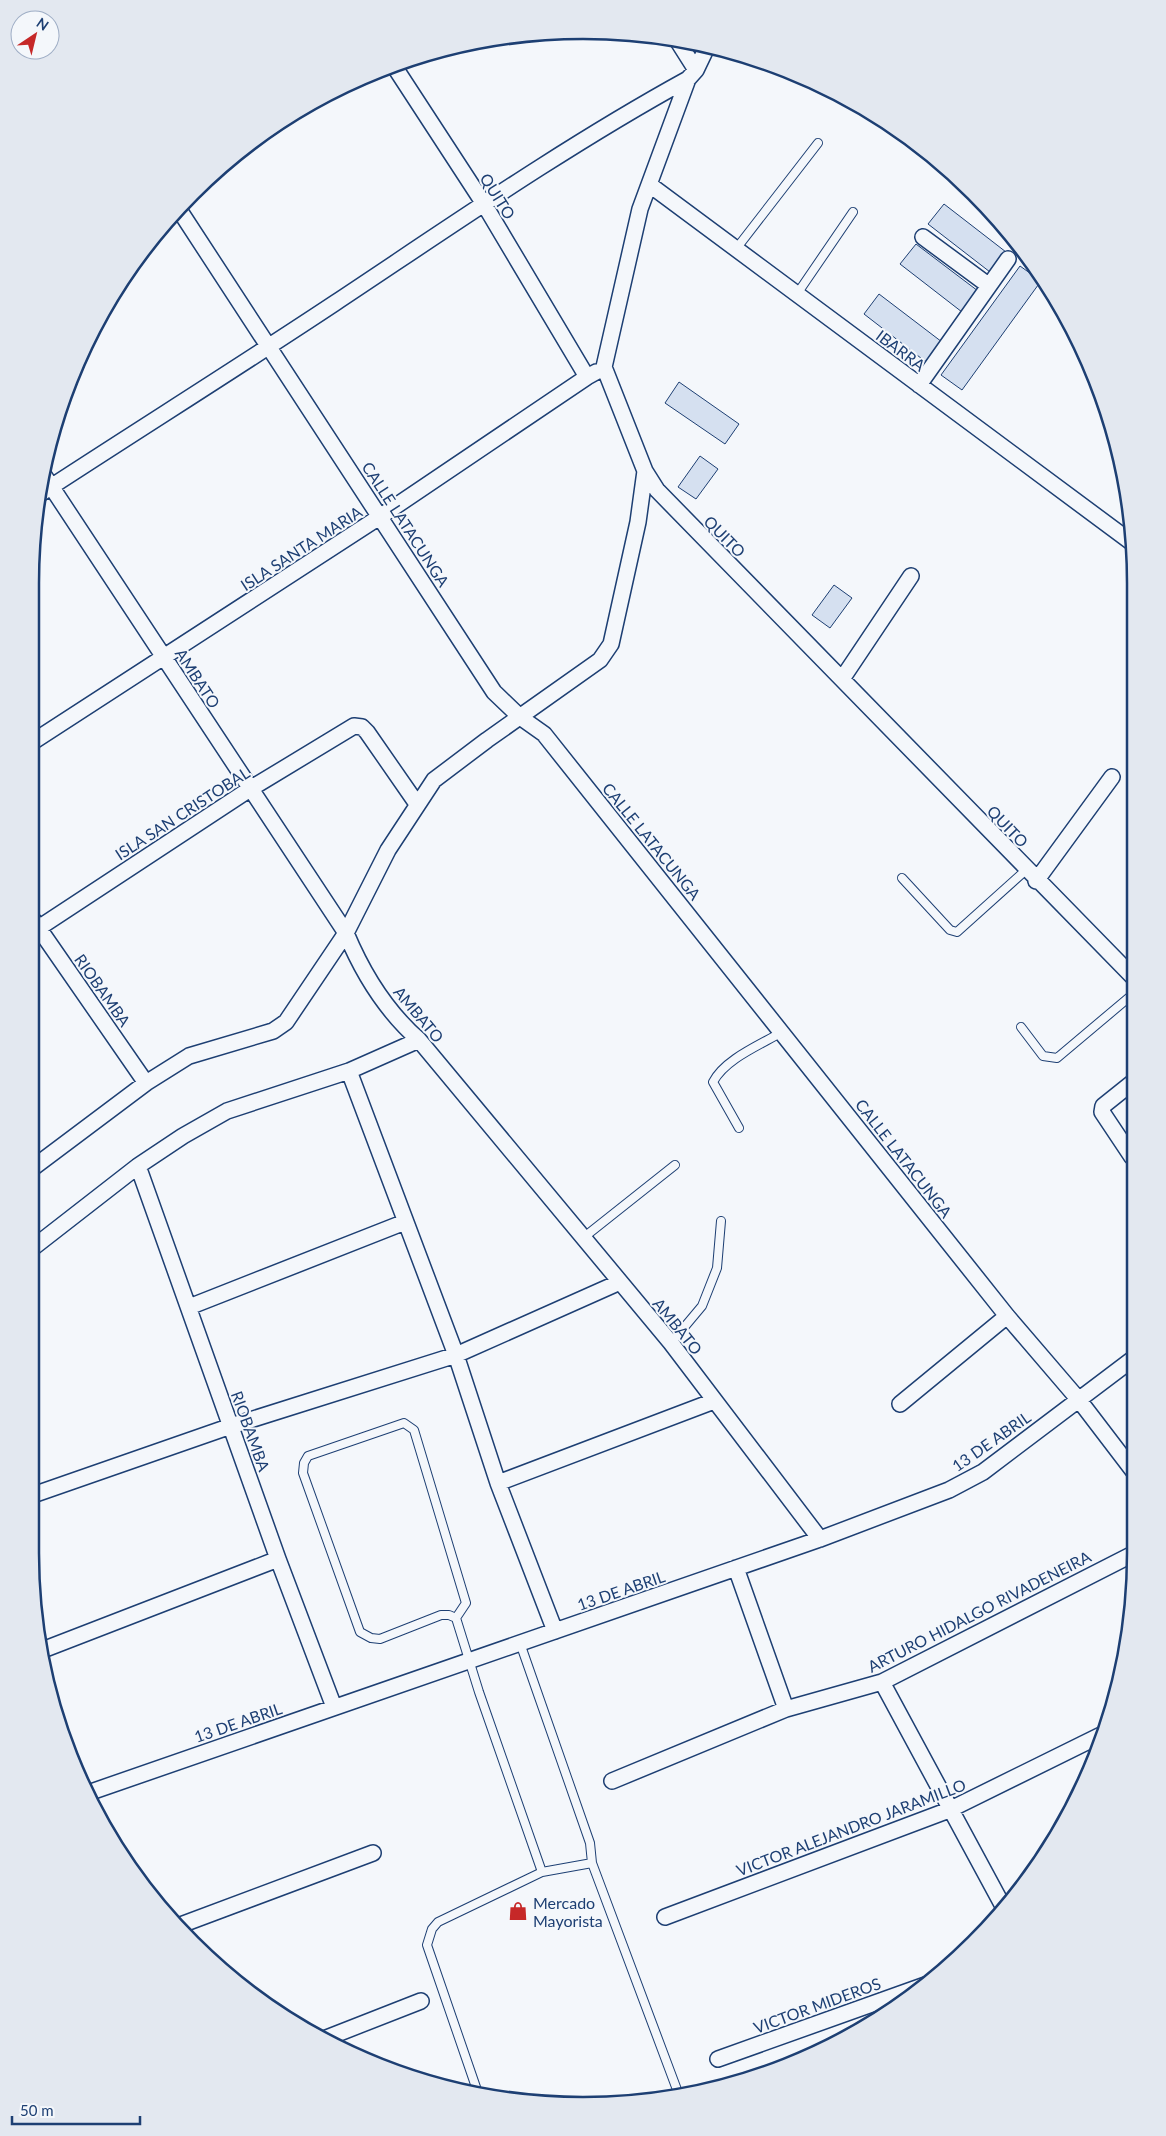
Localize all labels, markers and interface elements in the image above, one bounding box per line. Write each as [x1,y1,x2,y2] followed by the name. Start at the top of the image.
[10,10,60,60] north arrow
[33,14,52,34] text: N
[476,169,520,223] street label: QUITO
[873,325,929,375] street label: IBARRA
[358,458,454,590] street label: CALLE LATACUNGA
[237,502,365,594] street label: ISLA SANTA MARIA
[700,511,750,561] street label: QUITO
[172,645,224,712] street label: AMBATO
[111,762,253,864] street label: ISLA SAN CRISTOBAL
[599,779,705,904] street label: CALLE LATACUNGA
[984,801,1033,851] street label: QUITO
[71,950,135,1030] street label: RIOBAMBA
[390,982,448,1046] street label: AMBATO
[852,1095,956,1221] street label: CALLE LATACUNGA
[649,1294,707,1358] street label: AMBATO
[228,1388,274,1474] street label: RIOBAMBA
[948,1407,1034,1475] street label: 13 DE ABRIL
[864,1546,1094,1676] street label: ARTURO HIDALGO RIVADENEIRA
[575,1566,667,1614] street label: 13 DE ABRIL
[192,1698,284,1746] street label: 13 DE ABRIL
[734,1774,969,1880] street label: VICTOR ALEJANDRO JARAMILLO
[533,1893,603,1930] place label: Mercado Mayorista
[507,1900,529,1922] shop icon: Mercado Mayorista
[751,1973,883,2037] street label: VICTOR MIDEROS
[12,2094,140,2126] scale bar
[20,2101,54,2119] text: 50 m

